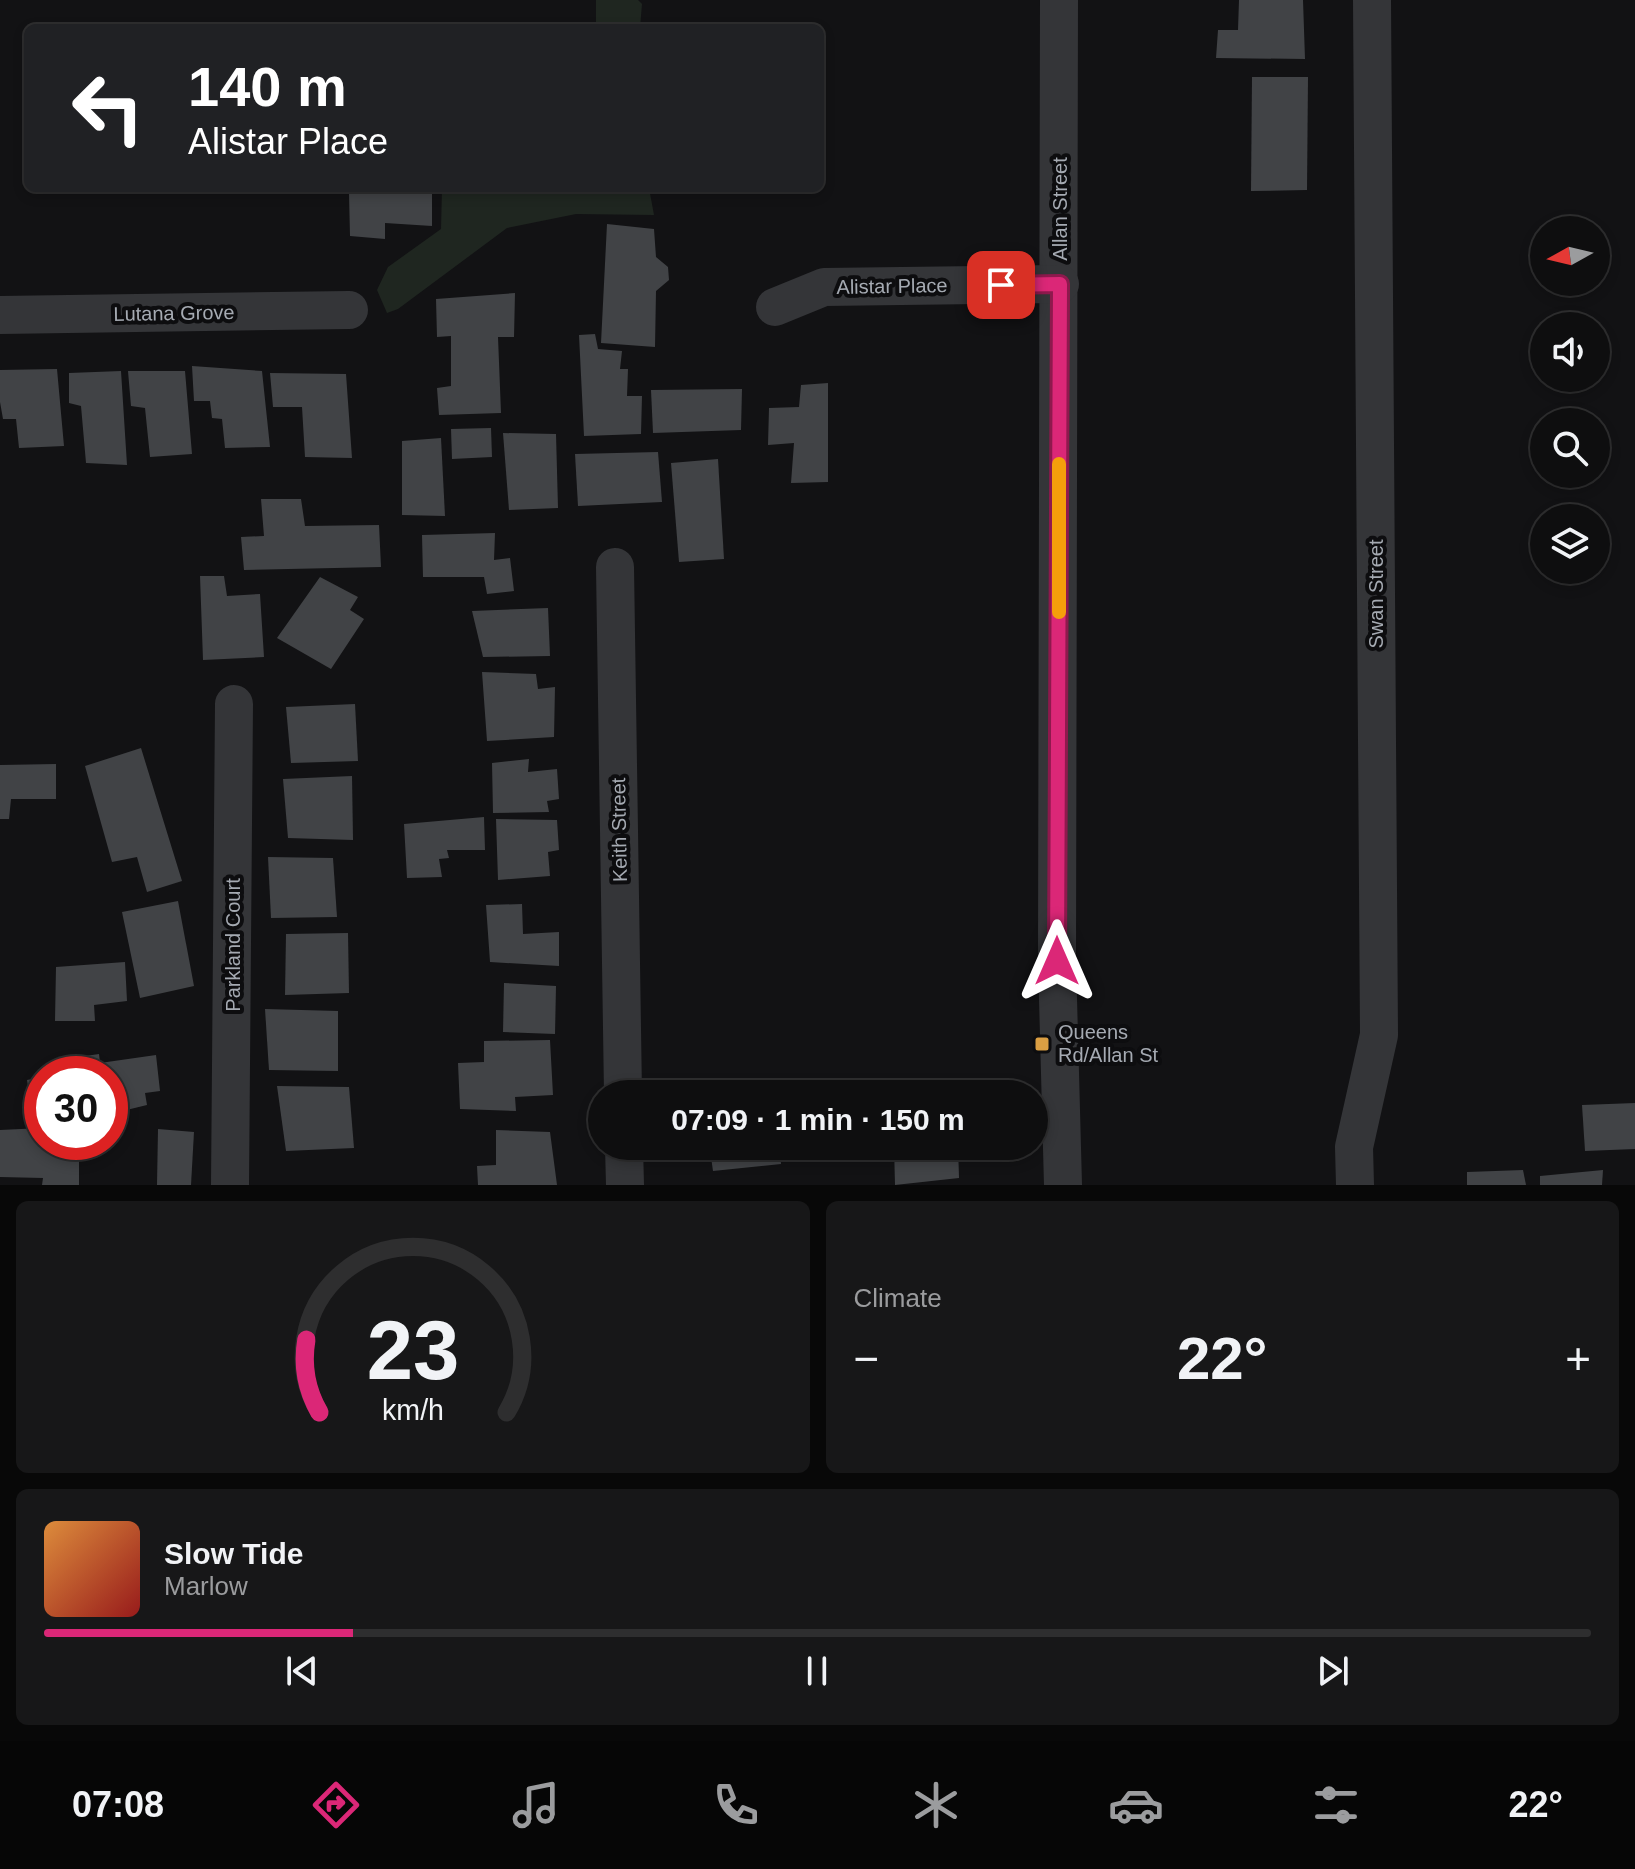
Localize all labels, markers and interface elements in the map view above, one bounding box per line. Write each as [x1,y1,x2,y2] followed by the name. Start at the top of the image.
[188,55,347,118] text: 140 m
[56,56,160,160] icon: left
[188,121,388,162] text: Alistar Place
[1049,157,1071,261] street label: Allan Street
[1530,216,1610,296] north arrow
[1530,216,1610,584] map controls
[967,251,1035,319] pin
[979,263,1023,307] icon: arrive
[836,274,948,298] street label: Alistar Place
[113,301,235,325] street label: Lutana Grove
[1530,312,1610,392] button: sound
[1530,408,1610,488] button: search
[1530,504,1610,584] button: layers
[1365,539,1387,648] street label: Swan Street
[607,777,631,882] street label: Keith Street
[222,878,244,1012] street label: Parkland Court
[1015,919,1099,1003] position arrow
[1058,1021,1158,1066] place label: Queens Rd/Allan St
[1033,1035,1051,1053] marker: Queens Rd/Allan St
[24,1056,128,1160] speed limit sign: 30
[671,1103,965,1136] text: 07:09 · 1 min · 150 m
[854,1283,942,1313] text: Climate
[366,1304,459,1397] text: 23
[1177,1325,1268,1392] text: 22°
[854,1334,879,1383] text: −
[1565,1334,1591,1383] text: +
[382,1394,444,1426] text: km/h
[164,1537,303,1570] text: Slow Tide
[164,1571,248,1601] text: Marlow
[280,1649,324,1693] icon: previous
[795,1649,839,1693] icon: pause
[1311,1649,1355,1693] icon: next
[308,1777,364,1833] icon: directions
[508,1777,564,1833] icon: music
[708,1777,764,1833] icon: phone
[908,1777,964,1833] icon: climate
[1108,1777,1164,1833] icon: car
[1308,1777,1364,1833] icon: filters
[72,1784,164,1825] text: 07:08
[1508,1784,1563,1825] text: 22°

